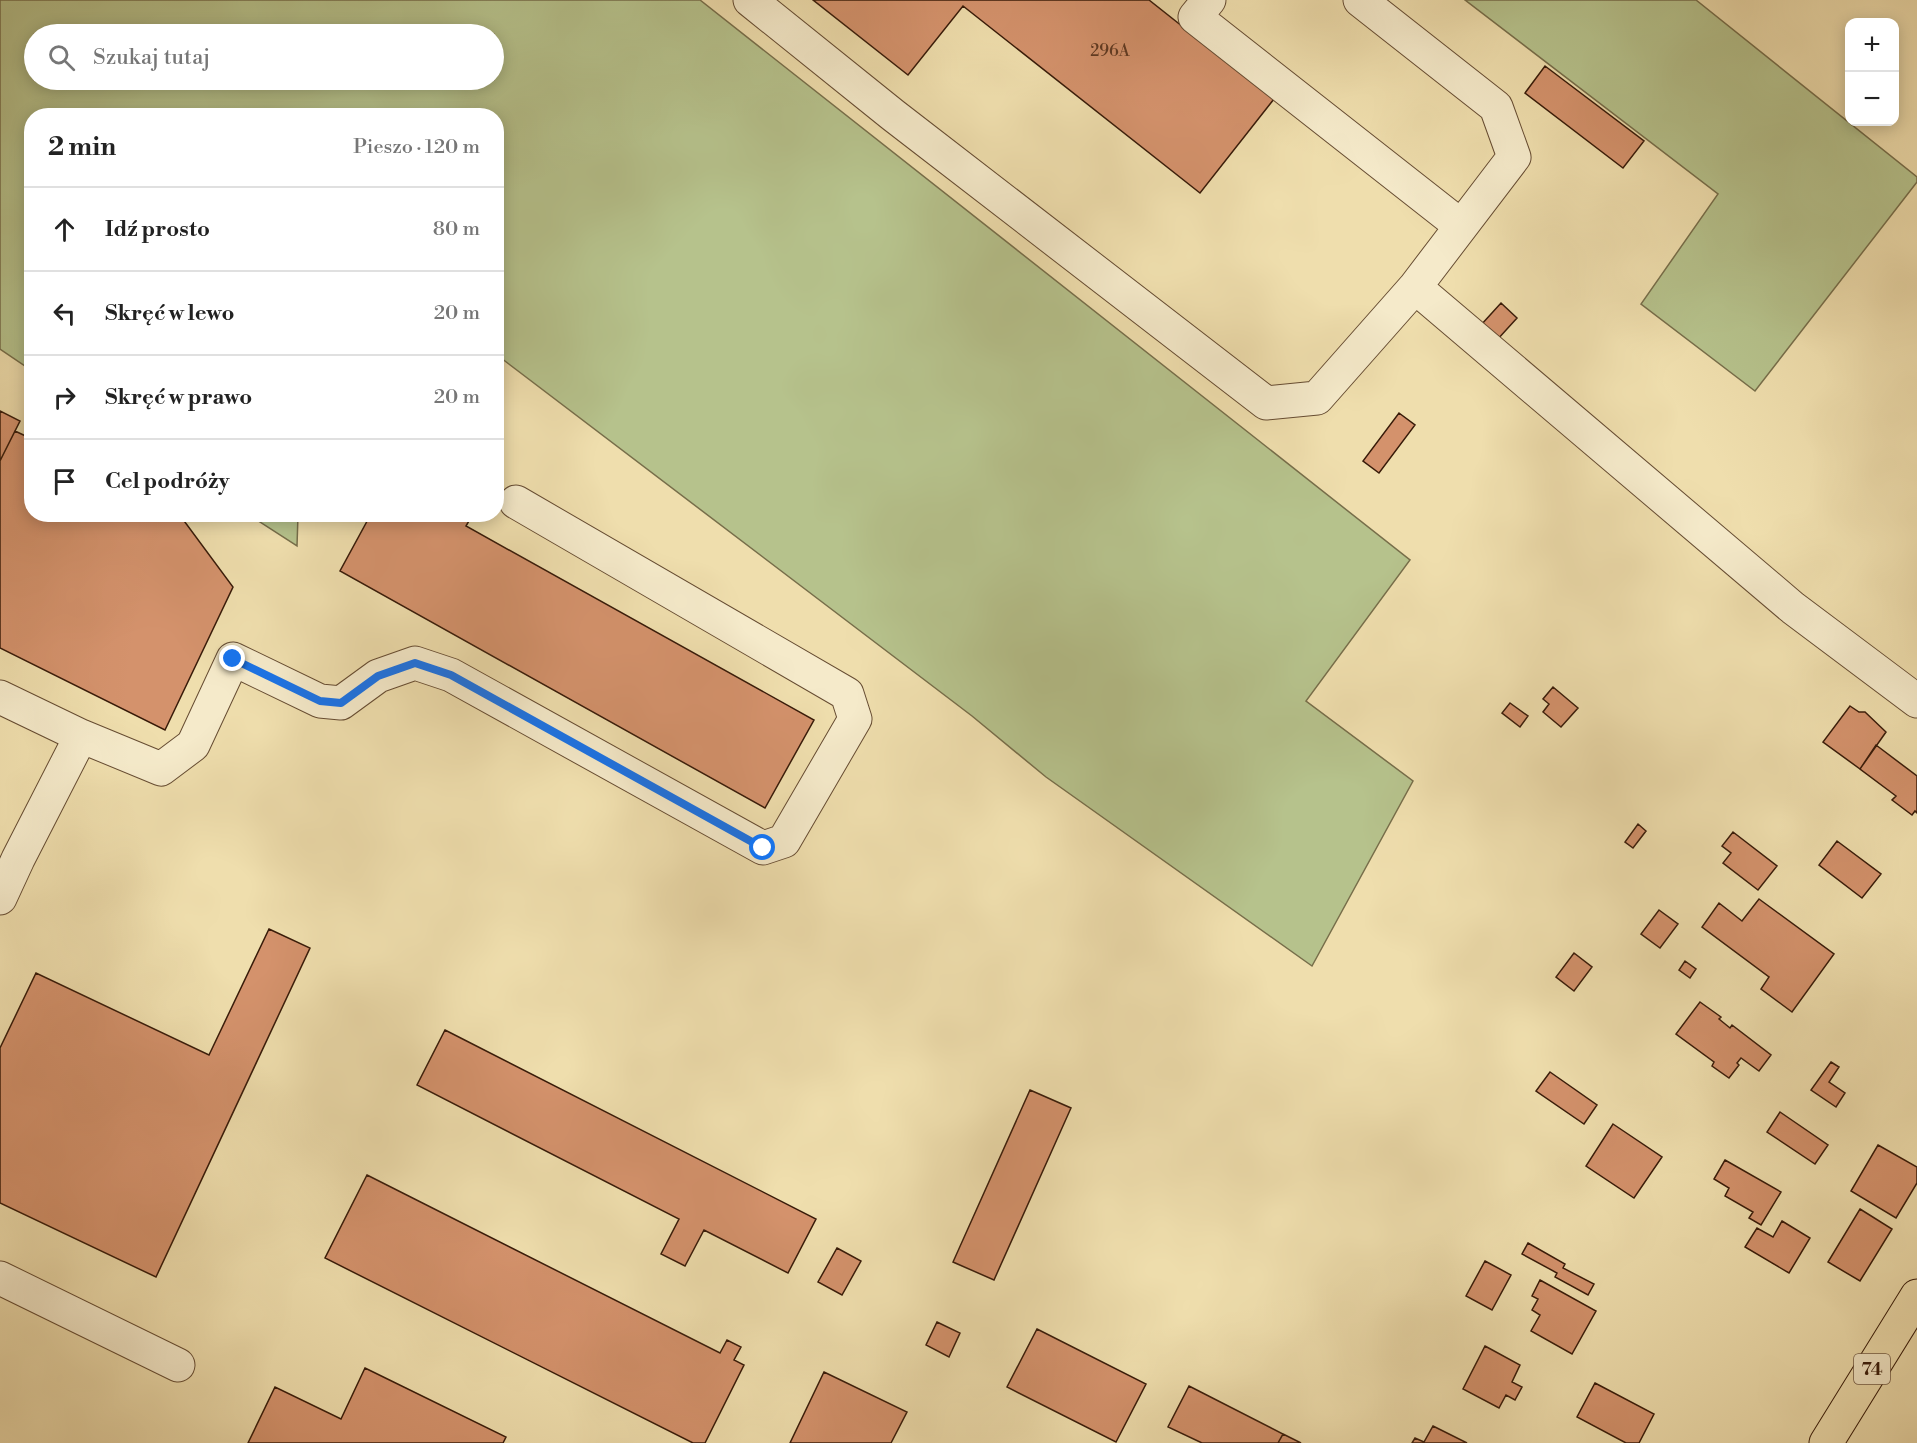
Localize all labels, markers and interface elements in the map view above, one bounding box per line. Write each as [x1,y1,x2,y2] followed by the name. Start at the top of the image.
[1845,18,1899,126] map controls
[1845,18,1899,72] button: +
[24,24,504,90] search box
[45,41,78,74] icon: search
[1090,41,1131,61] house number: 296A
[93,44,210,71] text: Szukaj tutaj
[1845,72,1899,126] button: −
[48,131,116,163] text: 2 min
[353,135,480,160] text: Pieszo · 120 m
[48,213,81,246] icon: ahead
[105,216,210,243] text: Idź prosto
[433,217,480,242] text: 80 m
[48,297,81,330] icon: left
[105,300,234,327] text: Skręć w lewo
[434,301,480,326] text: 20 m
[48,381,81,414] icon: right
[105,384,252,411] text: Skręć w prawo
[434,385,480,410] text: 20 m
[48,465,81,498] icon: arrive
[105,468,229,495] text: Cel podróży
[219,645,245,671] route end
[749,834,775,860] route start
[1854,1354,1890,1384] road number: 74

